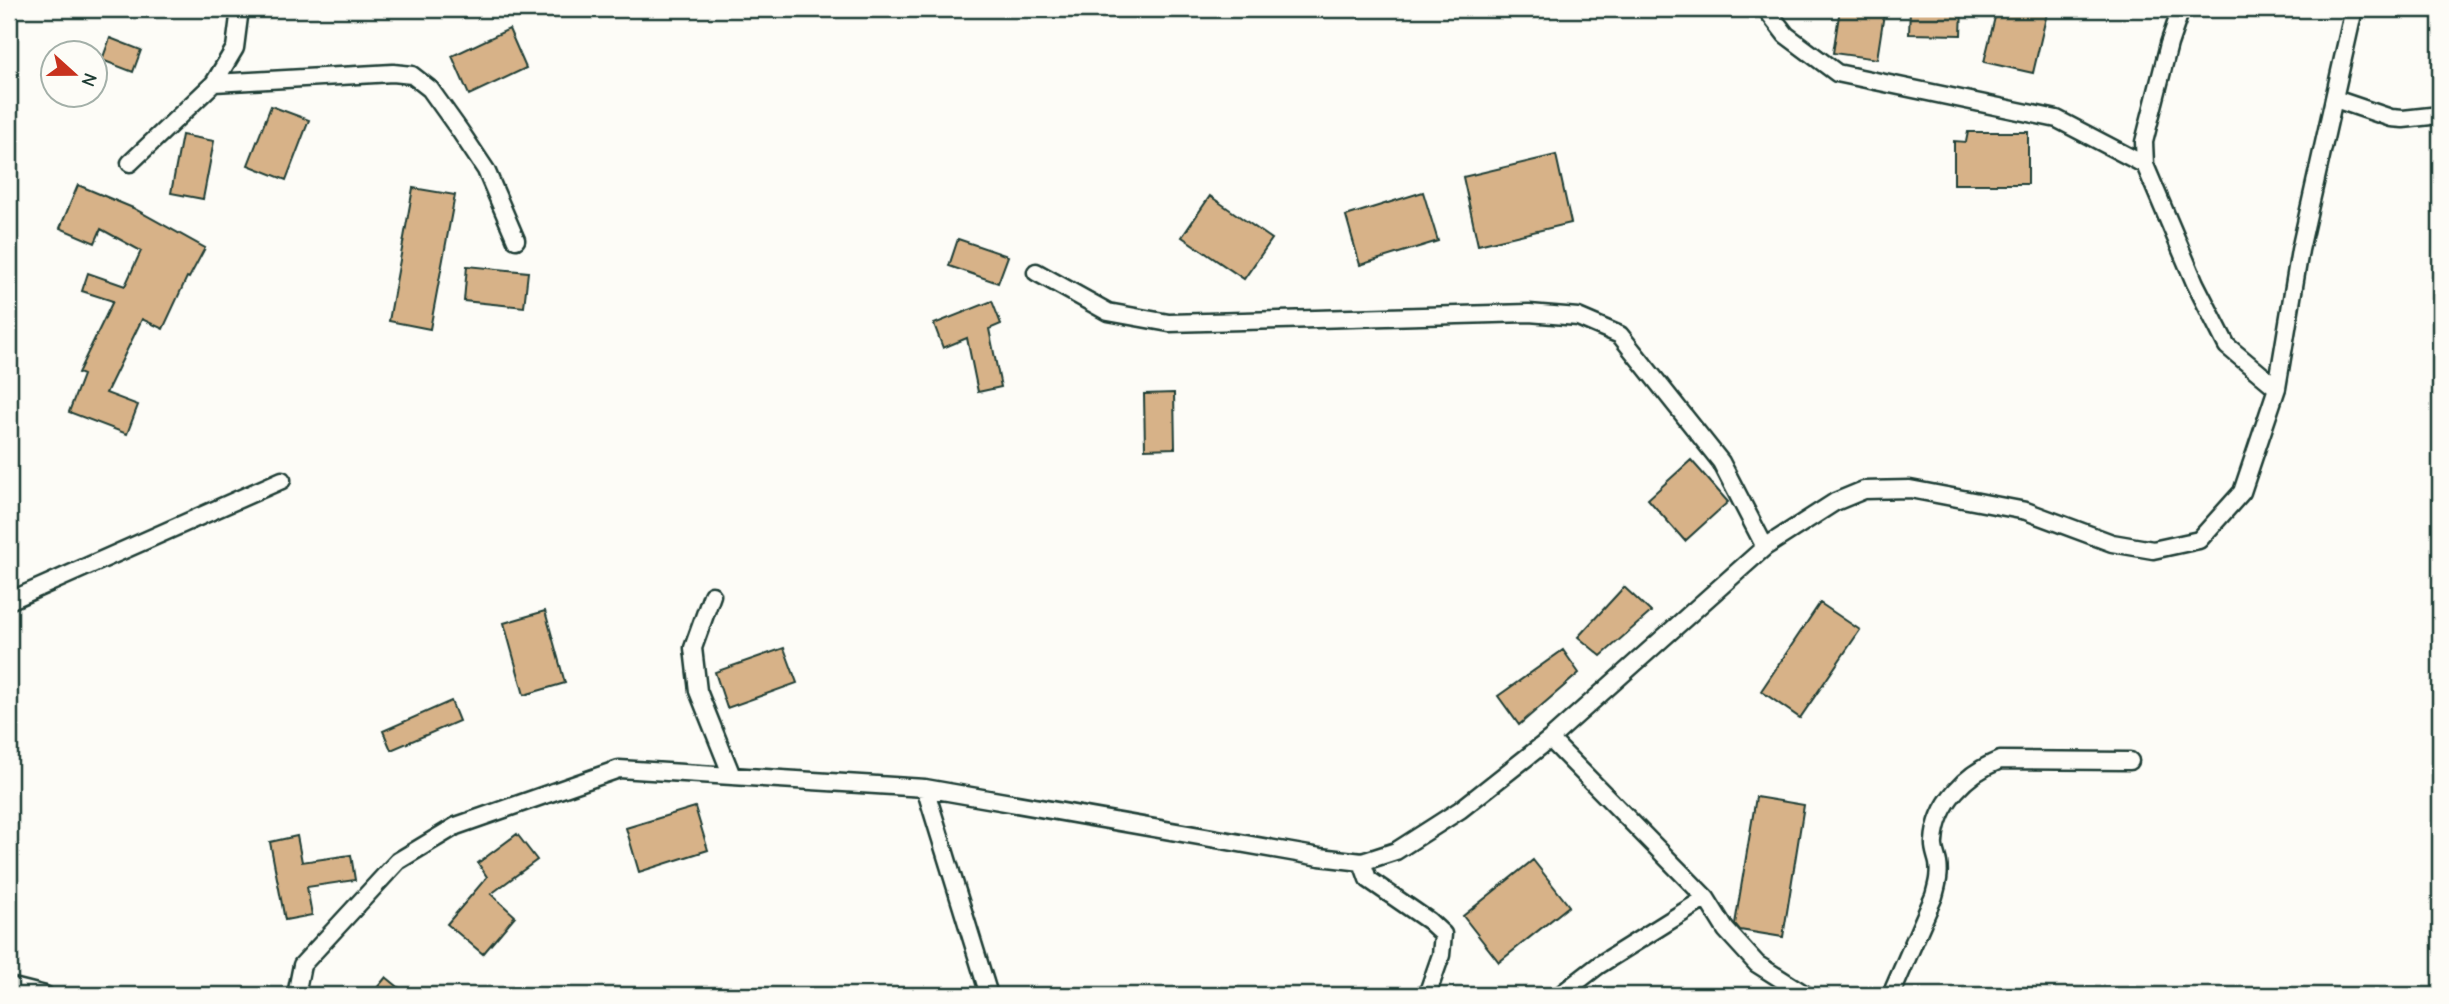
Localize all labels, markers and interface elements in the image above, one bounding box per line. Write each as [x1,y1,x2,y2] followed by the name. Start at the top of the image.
[38,38,108,108] north arrow
[76,70,101,89] text: N

